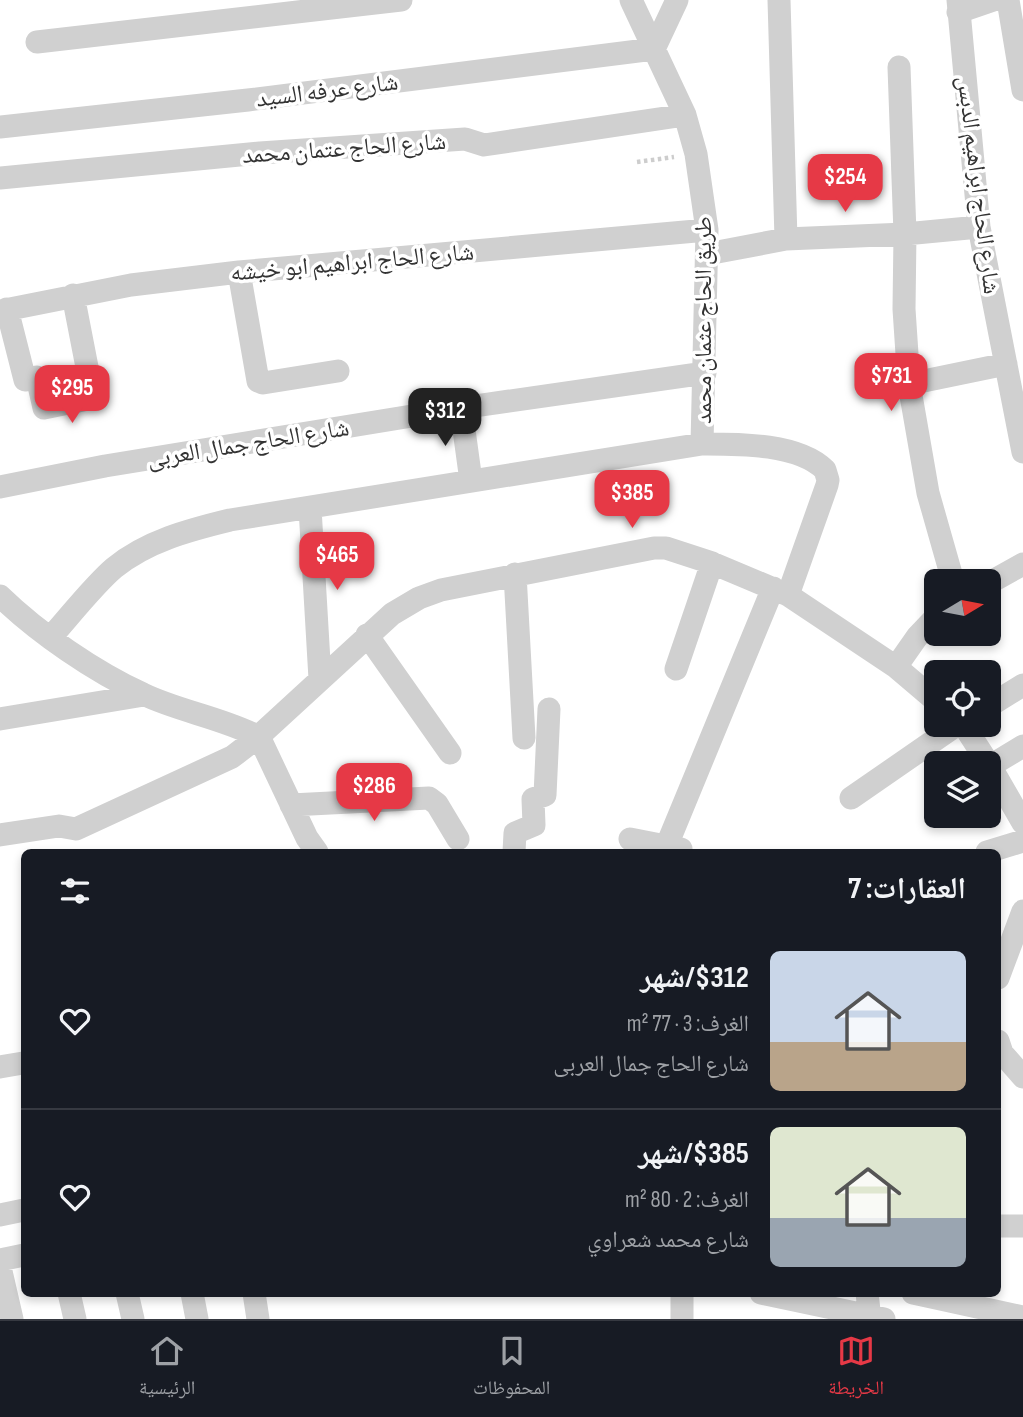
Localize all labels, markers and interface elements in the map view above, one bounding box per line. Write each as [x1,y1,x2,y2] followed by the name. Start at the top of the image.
[254,67,400,114] street label: شارع عرفه السيد
[950,74,1006,296] street label: شارع الحاج ابراهيم الدبس
[241,127,447,170] street label: شارع الحاج عتمان محمد
[804,154,886,214] pin: $254
[824,163,866,191] text: $254
[689,216,718,424] street label: طريق الحاج عثمان محمد
[229,237,475,289] street label: شارع الحاج ابراهيم ابو خيشه
[850,354,932,413] pin: $731
[870,362,912,390] text: $731
[31,366,113,425] pin: $295
[51,374,93,402] text: $295
[404,388,486,448] pin: $312
[424,397,466,425] text: $312
[145,413,351,474] street label: شارع الحاج جمال العربى
[591,470,673,530] pin: $385
[610,479,654,507] text: $385
[296,532,378,592] pin: $465
[315,541,359,569] text: $465
[924,569,1001,646] north arrow
[924,569,1001,828] map controls
[924,660,1001,737] button: locate
[924,751,1001,828] button: layers
[333,764,415,823] pin: $286
[352,772,396,800] text: $286
[848,871,966,907] text: العقارات: 7
[56,872,94,910] icon: filters
[640,960,749,996] text: $312/شهر
[826,979,910,1063] icon: home
[56,1002,94,1040] icon: heart
[627,1010,749,1038] text: الغرف: 3 · 77 m²
[553,1050,749,1078] text: شارع الحاج جمال العربى
[638,1136,749,1172] text: $385/شهر
[826,1155,910,1239] icon: home
[56,1178,94,1216] icon: heart
[625,1186,749,1214] text: الغرف: 2 · 80 m²
[587,1226,749,1254] text: شارع محمد شعراوي
[139,1332,195,1406] tab: الرئيسية
[473,1332,550,1406] tab: المحفوظات
[828,1332,884,1406] tab: الخريطة

